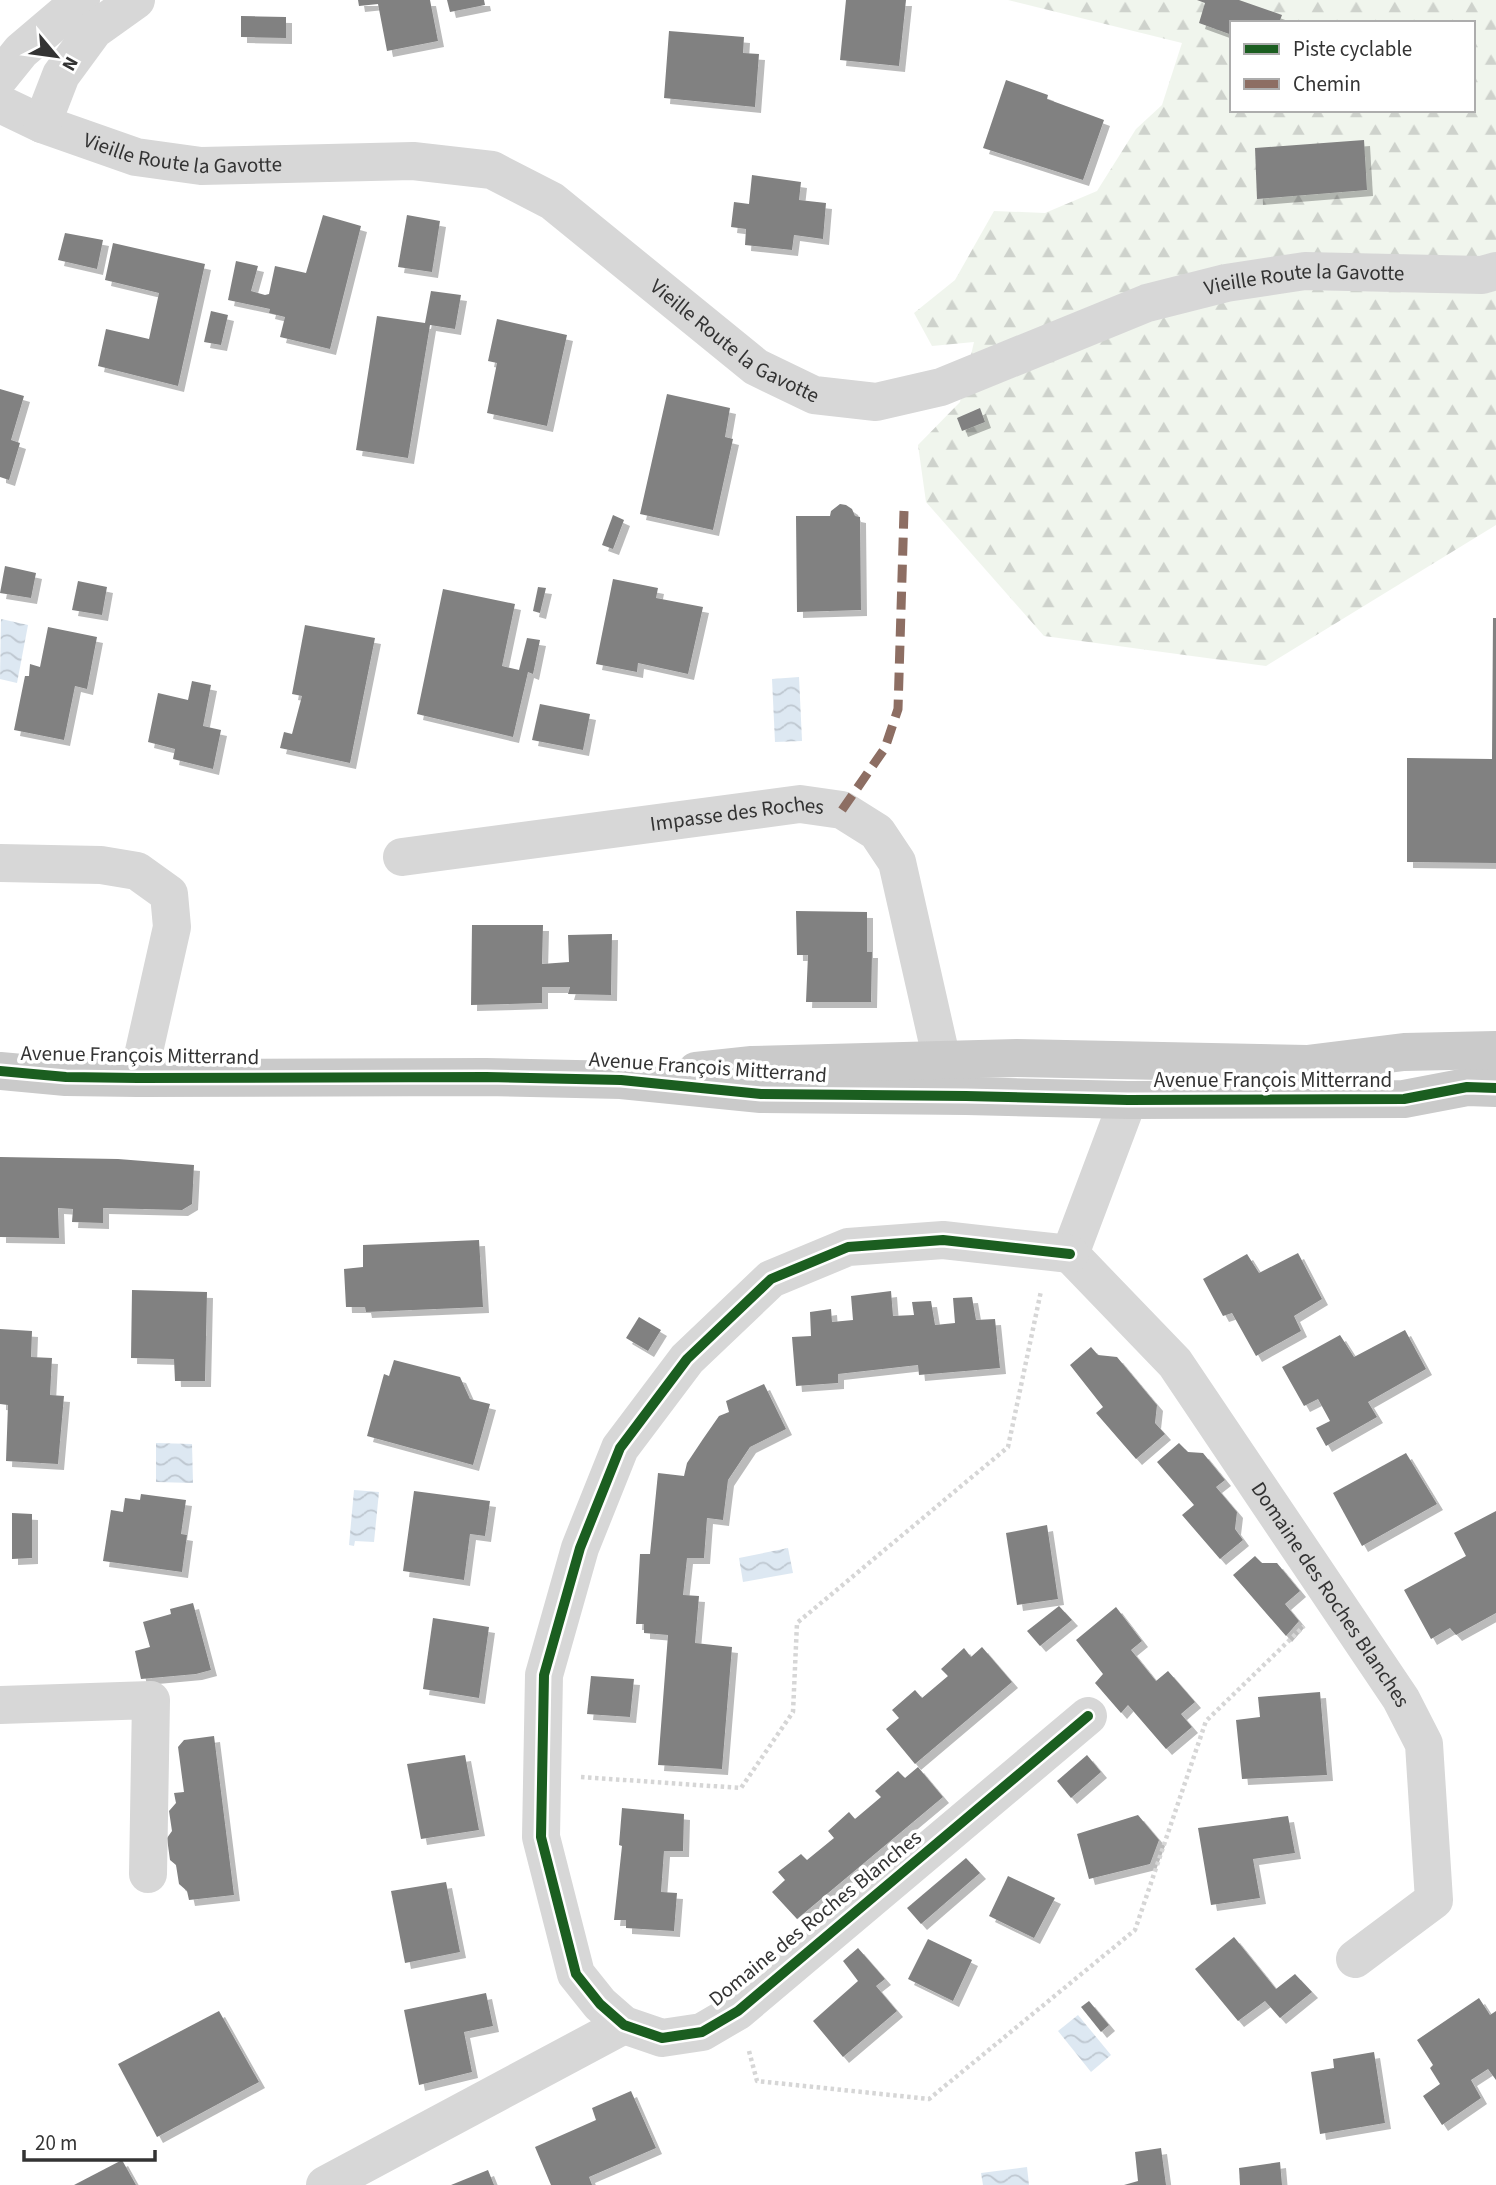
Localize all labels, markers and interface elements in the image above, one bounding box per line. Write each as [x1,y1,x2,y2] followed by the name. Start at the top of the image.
[21,21,91,91] north arrow
[1230,21,1475,112] legend
[1293,34,1412,64] text: Piste cyclable
[55,51,84,76] text: N
[1293,69,1361,99] text: Chemin
[79,125,282,181] street label: Vieille Route la Gavotte
[1201,256,1405,303] street label: Vieille Route la Gavotte
[644,272,824,410] street label: Vieille Route la Gavotte
[648,788,826,839] street label: Impasse des Roches
[20,1038,260,1072] street label: Avenue François Mitterrand
[588,1044,828,1090] street label: Avenue François Mitterrand
[1154,1065,1392,1095] street label: Avenue François Mitterrand
[1244,1476,1418,1713] street label: Domaine des Roches Blanches
[702,1822,928,2013] street label: Domaine des Roches Blanches
[24,2118,156,2162] scale bar
[35,2128,77,2158] text: 20 m

